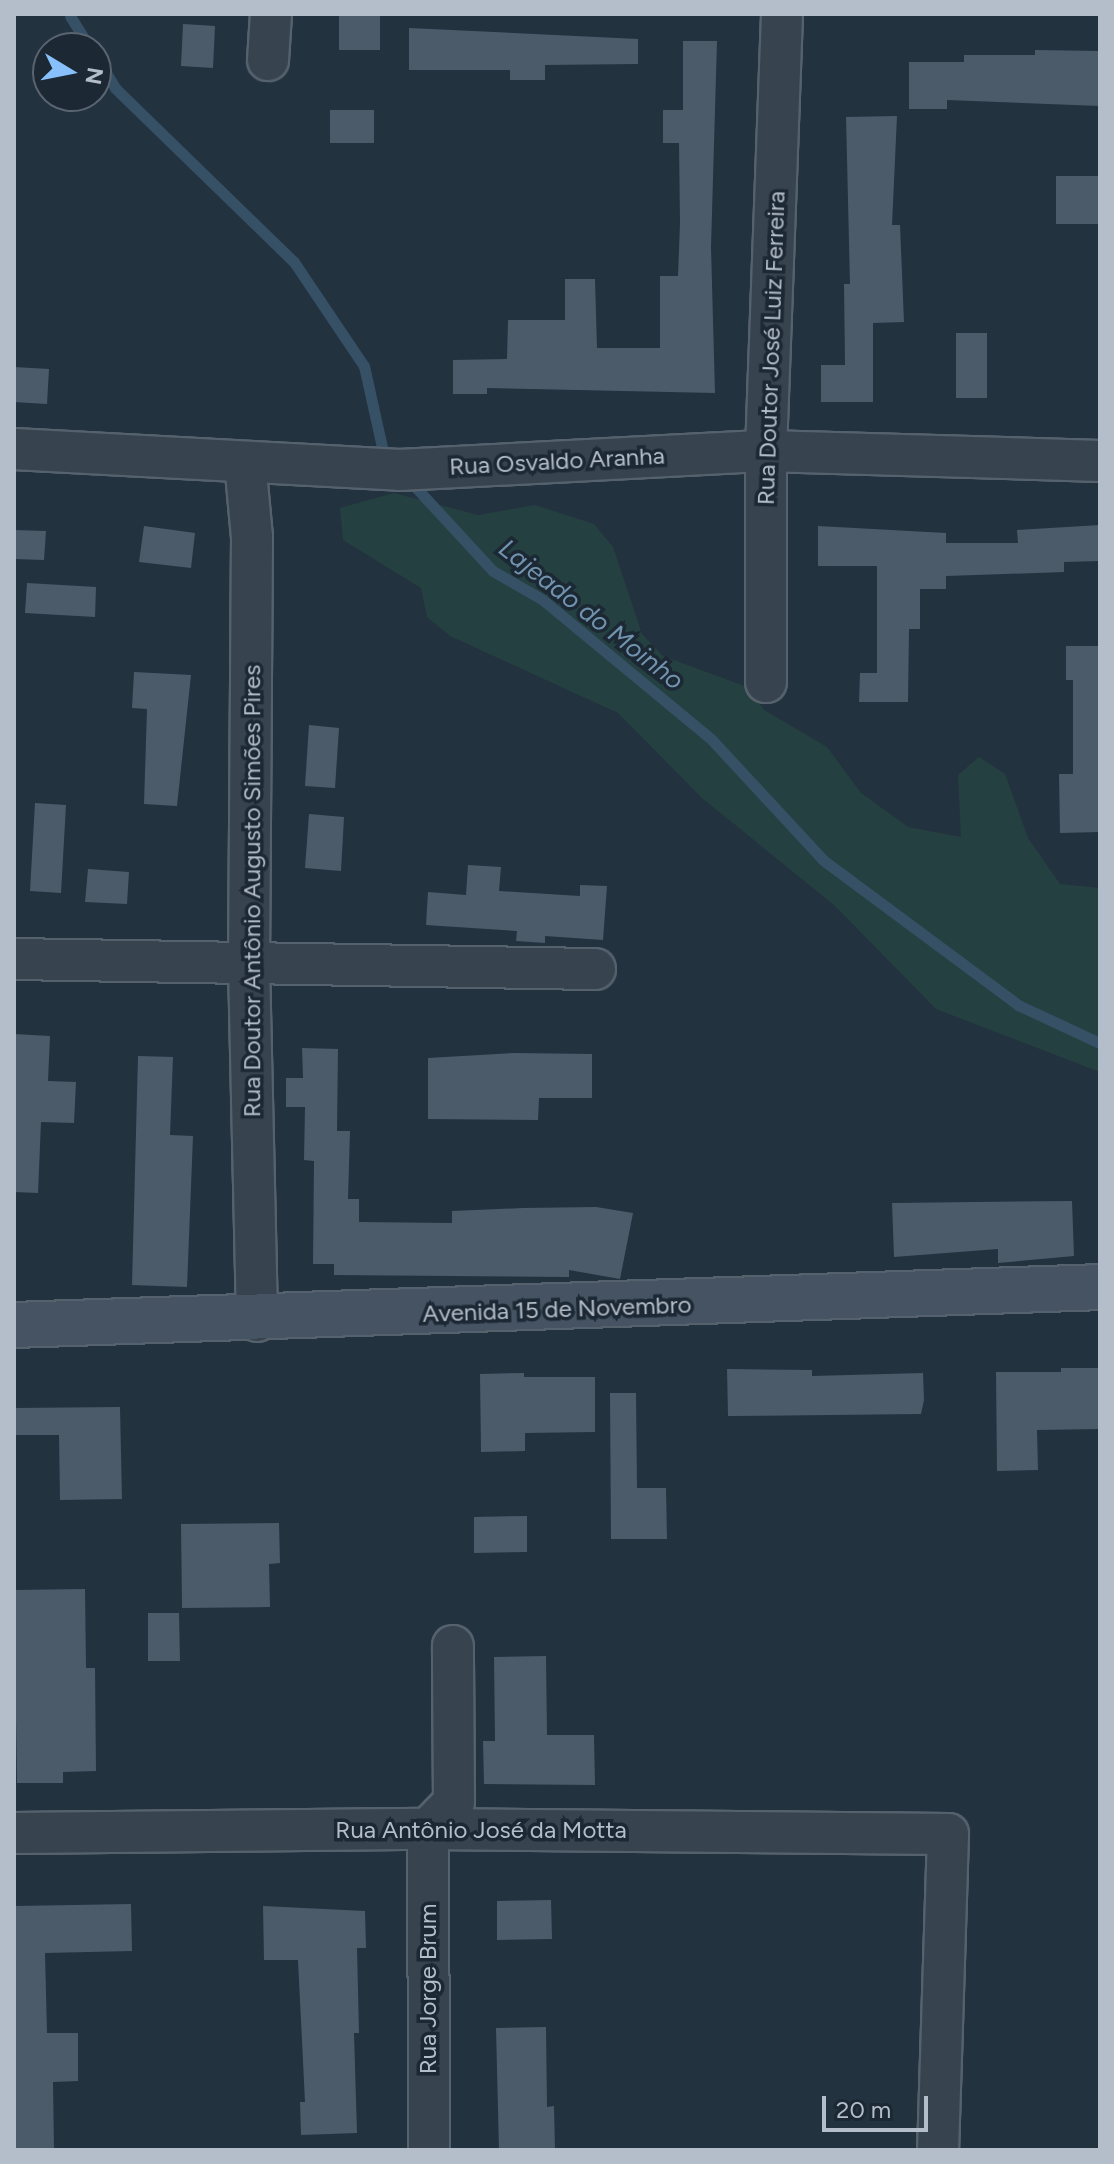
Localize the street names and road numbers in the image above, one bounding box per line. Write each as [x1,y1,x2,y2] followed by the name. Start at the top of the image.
[751,190,791,506] street label: Rua Doutor José Luiz Ferreira
[449,441,665,481] street label: Rua Osvaldo Aranha
[238,665,266,1117] street label: Rua Doutor Antônio Augusto Simões Pires
[422,1290,692,1328] street label: Avenida 15 de Novembro
[335,1816,627,1844] street label: Rua Antônio José da Motta
[414,1904,442,2074] street label: Rua Jorge Brum

